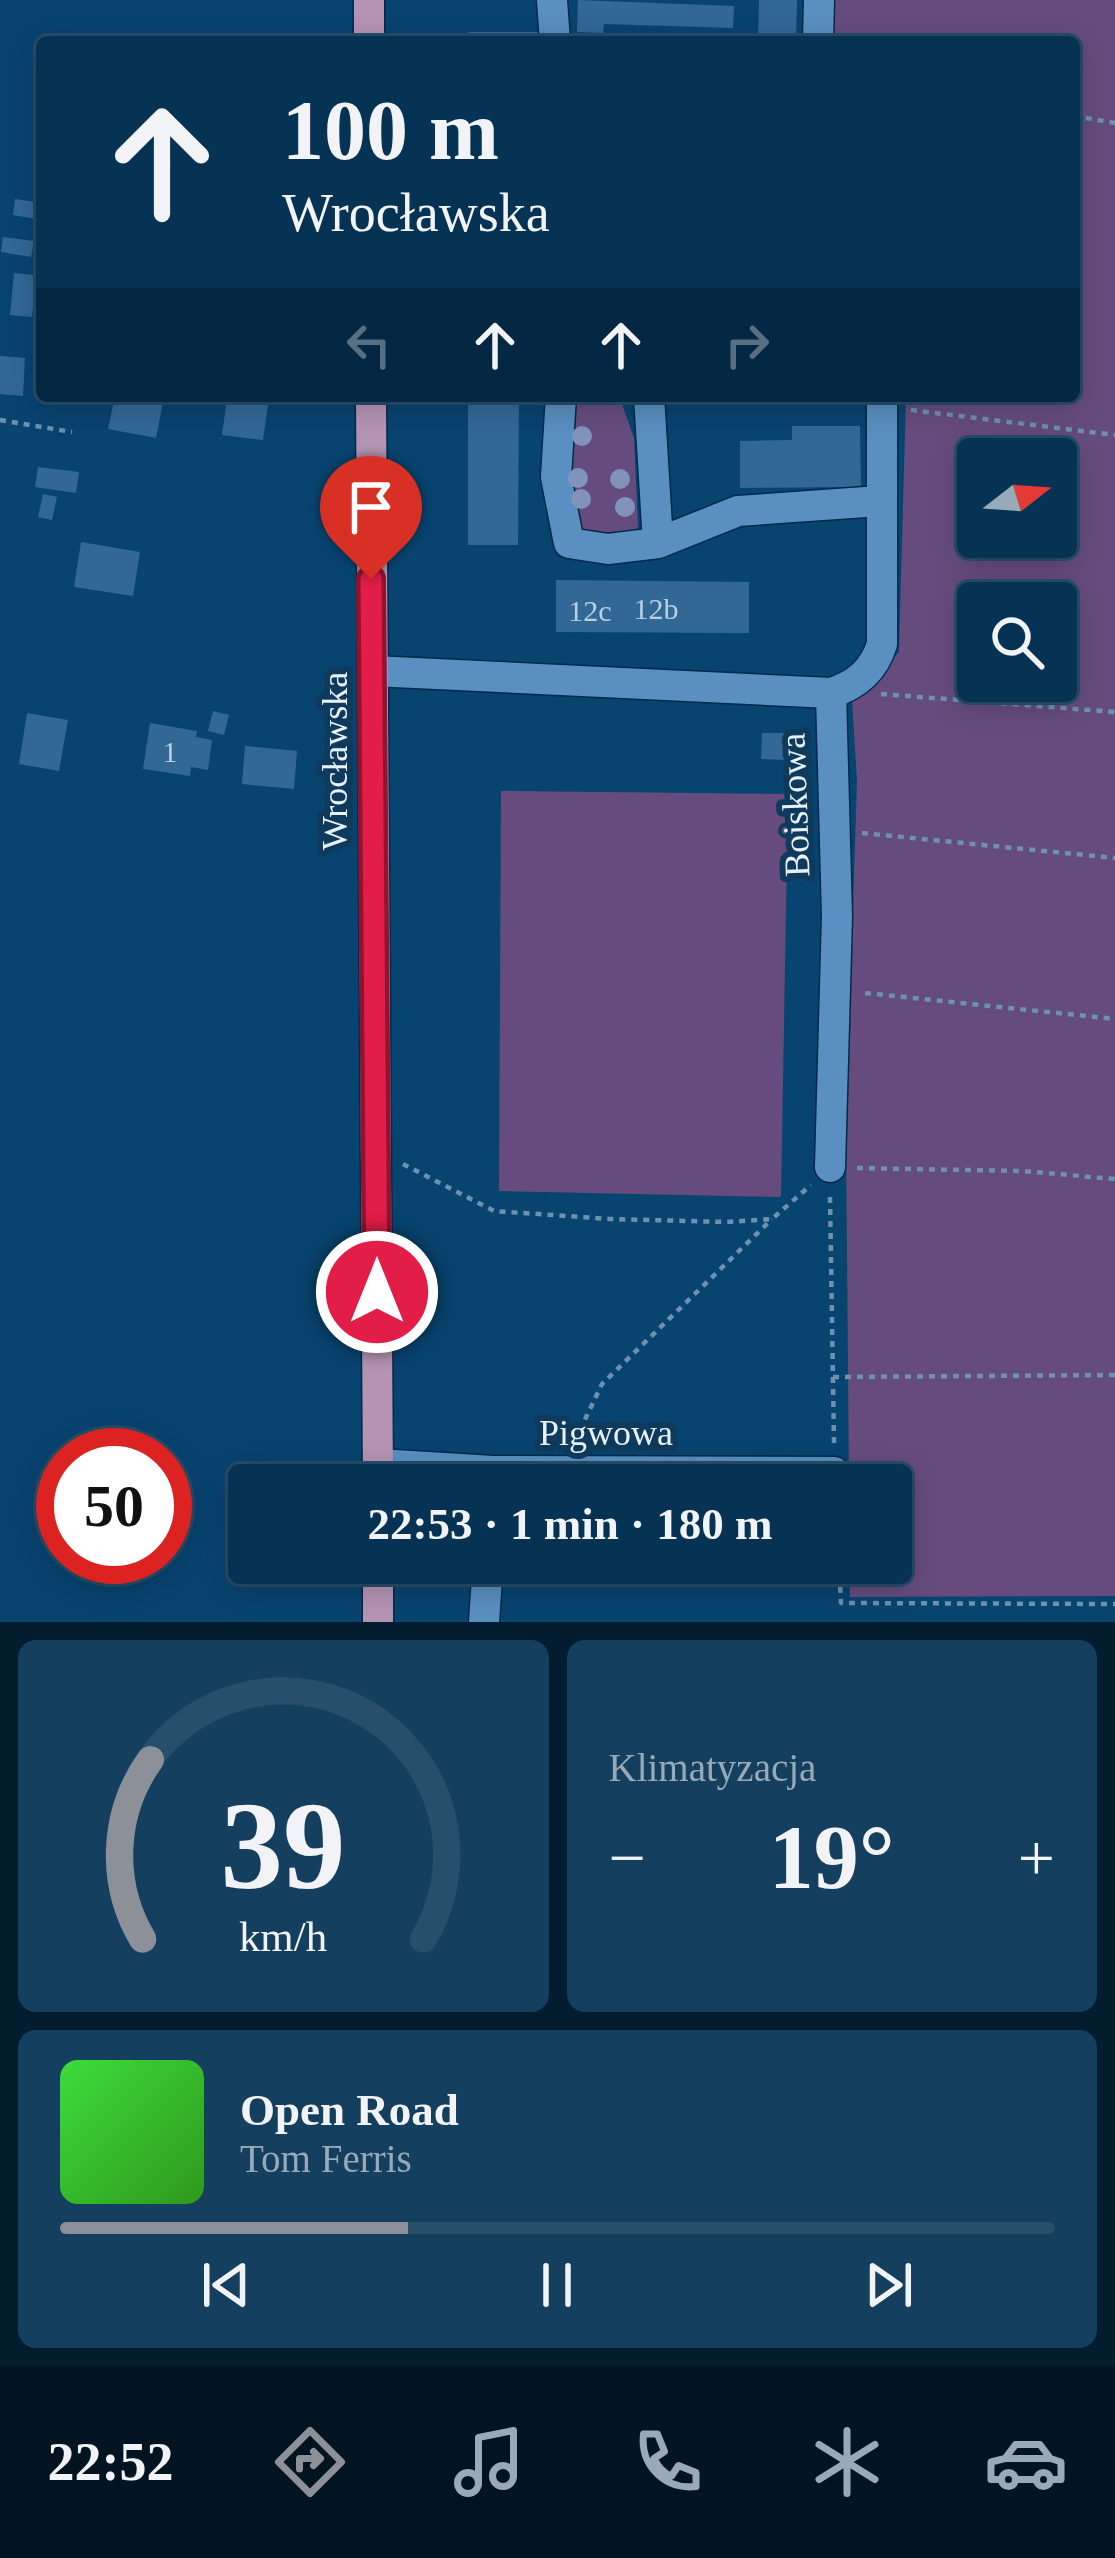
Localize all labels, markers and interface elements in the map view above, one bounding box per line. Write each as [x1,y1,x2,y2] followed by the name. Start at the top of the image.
[84,84,240,240] icon: ahead
[282,84,499,177] text: 100 m
[282,183,550,243] text: Wrocławska
[336,312,402,378] icon: left
[462,312,528,378] icon: ahead
[588,312,654,378] icon: ahead
[714,312,780,378] icon: right
[957,438,1077,558] north arrow
[957,438,1077,702] map controls
[320,456,422,579] pin
[338,474,404,540] icon: arrive
[957,582,1077,702] button: search
[634,592,679,625] house number: 12b
[568,594,612,627] house number: 12c
[315,672,355,850] street label: Wrocławska
[772,732,817,878] street label: Boiskowa
[163,735,178,768] house number: 1
[314,1229,440,1355] position arrow
[539,1413,673,1453] street label: Pigwowa
[36,1428,192,1584] speed limit sign: 50
[368,1499,773,1549] text: 22:53 · 1 min · 180 m
[609,1746,816,1789] text: Klimatyzacja
[221,1777,346,1915] text: 39
[769,1808,895,1907] text: 19°
[609,1821,646,1894] text: −
[1018,1821,1055,1894] text: +
[239,1913,327,1960] text: km/h
[240,2085,459,2135] text: Open Road
[240,2137,412,2180] text: Tom Ferris
[193,2252,259,2318] icon: previous
[524,2252,590,2318] icon: pause
[856,2252,922,2318] icon: next
[268,2420,352,2504] icon: directions
[447,2420,531,2504] icon: music
[626,2420,710,2504] icon: phone
[805,2420,889,2504] icon: climate
[984,2420,1068,2504] icon: car
[47,2432,173,2492] text: 22:52

